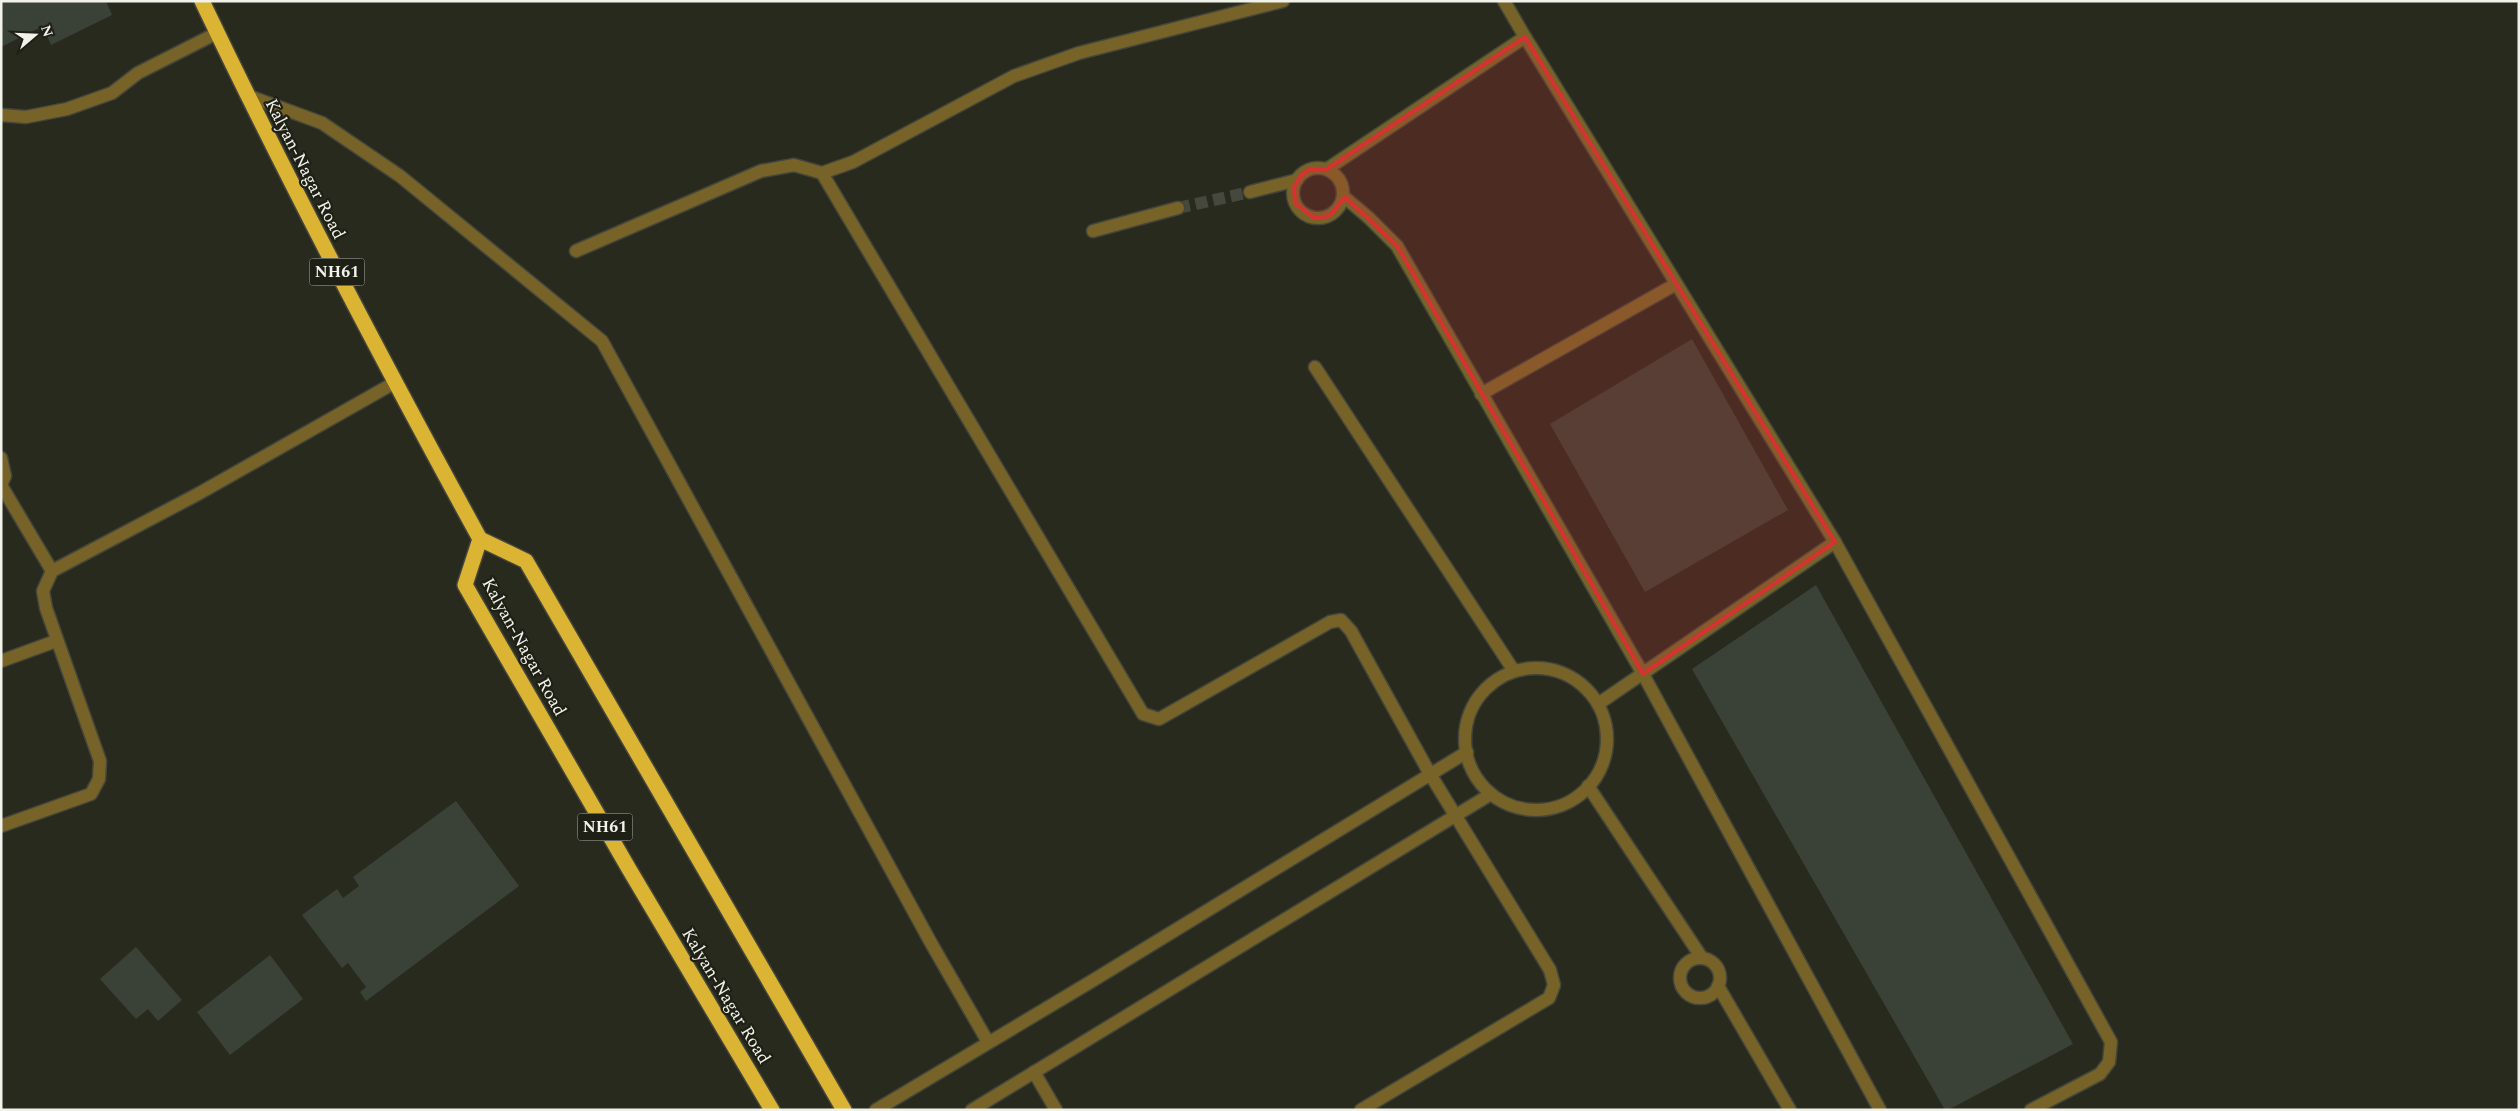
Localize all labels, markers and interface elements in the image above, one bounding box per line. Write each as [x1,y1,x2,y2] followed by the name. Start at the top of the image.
[10,10,60,60] north arrow
[35,22,59,40] text: N
[258,94,352,244] street label: Kalyan-Nagar Road
[310,258,364,286] road number: NH61
[475,573,573,721] street label: Kalyan-Nagar Road
[578,814,632,840] road number: NH61
[675,923,777,1069] street label: Kalyan-Nagar Road

